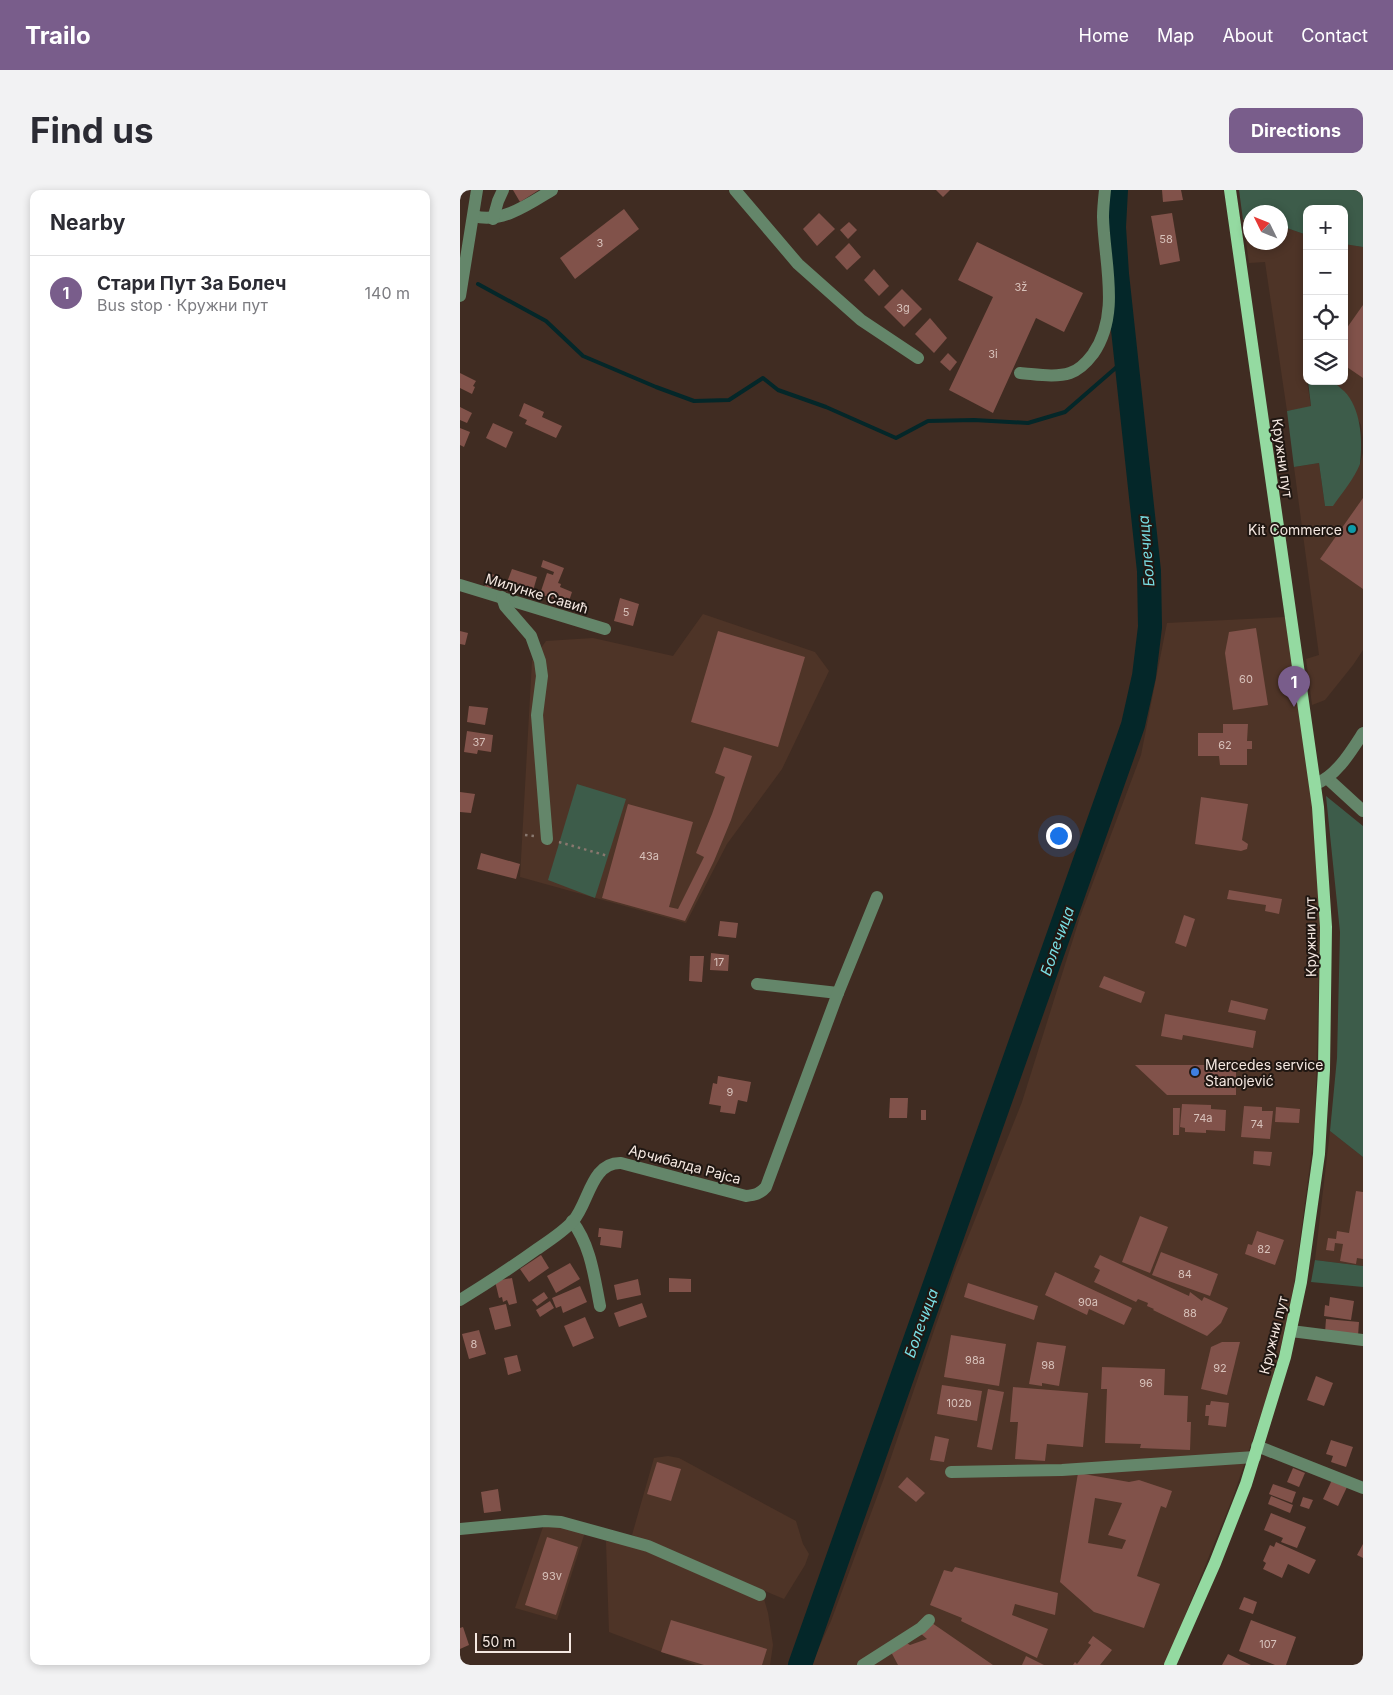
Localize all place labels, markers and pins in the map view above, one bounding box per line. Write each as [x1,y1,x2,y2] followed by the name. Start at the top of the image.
[1248,521,1342,538] place label: Kit Commerce
[1346,523,1358,535] marker: Kit Commerce
[1278,666,1310,707] pin: 1
[1205,1056,1324,1089] place label: Mercedes service Stanojević
[1189,1066,1201,1078] marker: Mercedes service Stanojević

